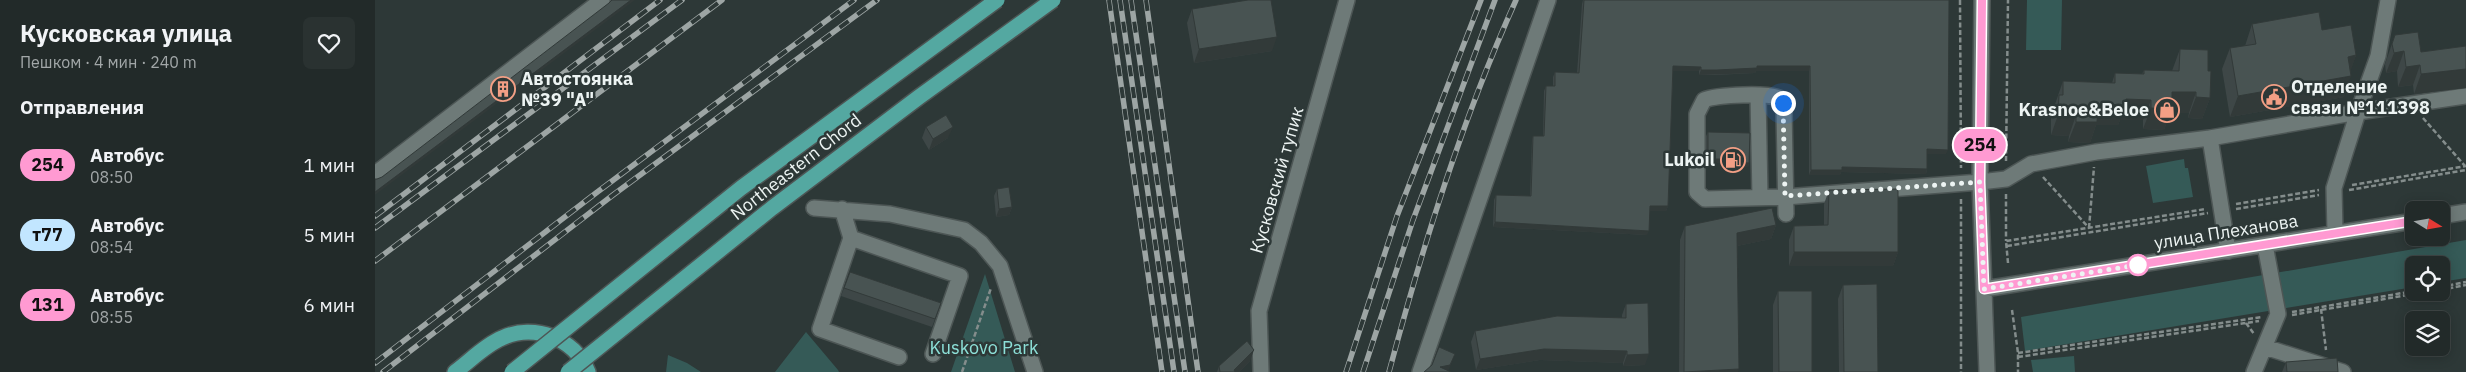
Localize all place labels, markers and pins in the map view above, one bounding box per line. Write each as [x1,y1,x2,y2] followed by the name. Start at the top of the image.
[521,67,633,111] place label: Автостоянка №39 "А"
[2291,75,2430,119] place label: Отделение связи №111398
[490,76,516,102] building icon: Автостоянка №39 "А"
[2261,84,2287,110] public building icon: Отделение связи №111398
[2154,97,2180,123] shop icon: Krasnoe&Beloe
[2019,98,2149,121] place label: Krasnoe&Beloe
[1720,147,1746,173] fuel station icon: Lukoil
[1664,148,1716,171] place label: Lukoil
[2127,254,2149,276] unlabelled marker

